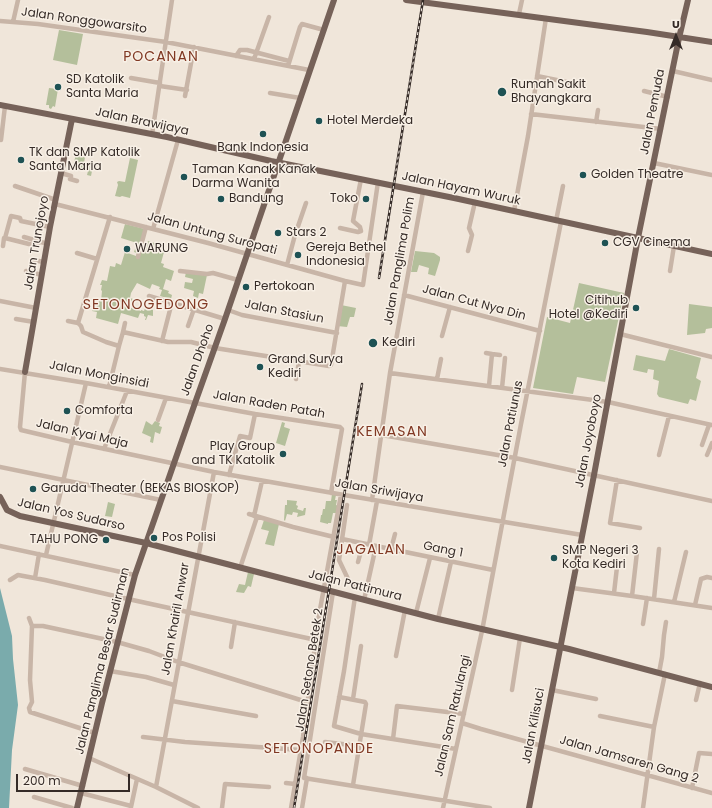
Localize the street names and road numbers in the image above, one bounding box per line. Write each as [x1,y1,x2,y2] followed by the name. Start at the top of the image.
[20,5,148,37] street label: Jalan Ronggowarsito
[638,68,668,156] street label: Jalan Pemuda
[94,105,190,139] street label: Jalan Brawijaya
[400,169,522,209] street label: Jalan Hayam Wuruk
[22,195,52,291] street label: Jalan Trunojoyo
[382,196,418,326] street label: Jalan Panglima Polim
[146,210,278,258] street label: Jalan Untung Suropati
[421,282,527,324] street label: Jalan Cut Nya Din
[243,297,325,327] street label: Jalan Stasiun
[178,322,218,398] street label: Jalan Dhoho
[48,358,150,392] street label: Jalan Monginsidi
[496,379,526,469] street label: Jalan Patiunus
[212,388,326,422] street label: Jalan Raden Patah
[573,393,605,489] street label: Jalan Joyoboyo
[35,416,129,452] street label: Jalan Kyai Maja
[334,476,424,506] street label: Jalan Sriwijaya
[16,496,126,534] street label: Jalan Yos Sudarso
[422,539,464,561] street label: Gang 1
[159,562,193,676] street label: Jalan Khairil Anwar
[73,566,133,756] street label: Jalan Panglima Besar Sudirman
[307,567,403,605] street label: Jalan Pattimura
[293,607,327,733] street label: Jalan Setono Betek 2
[432,654,474,778] street label: Jalan Sam Ratulangi
[520,687,548,765] street label: Jalan Kilisuci
[558,733,700,787] street label: Jalan Jamsaren Gang 2

